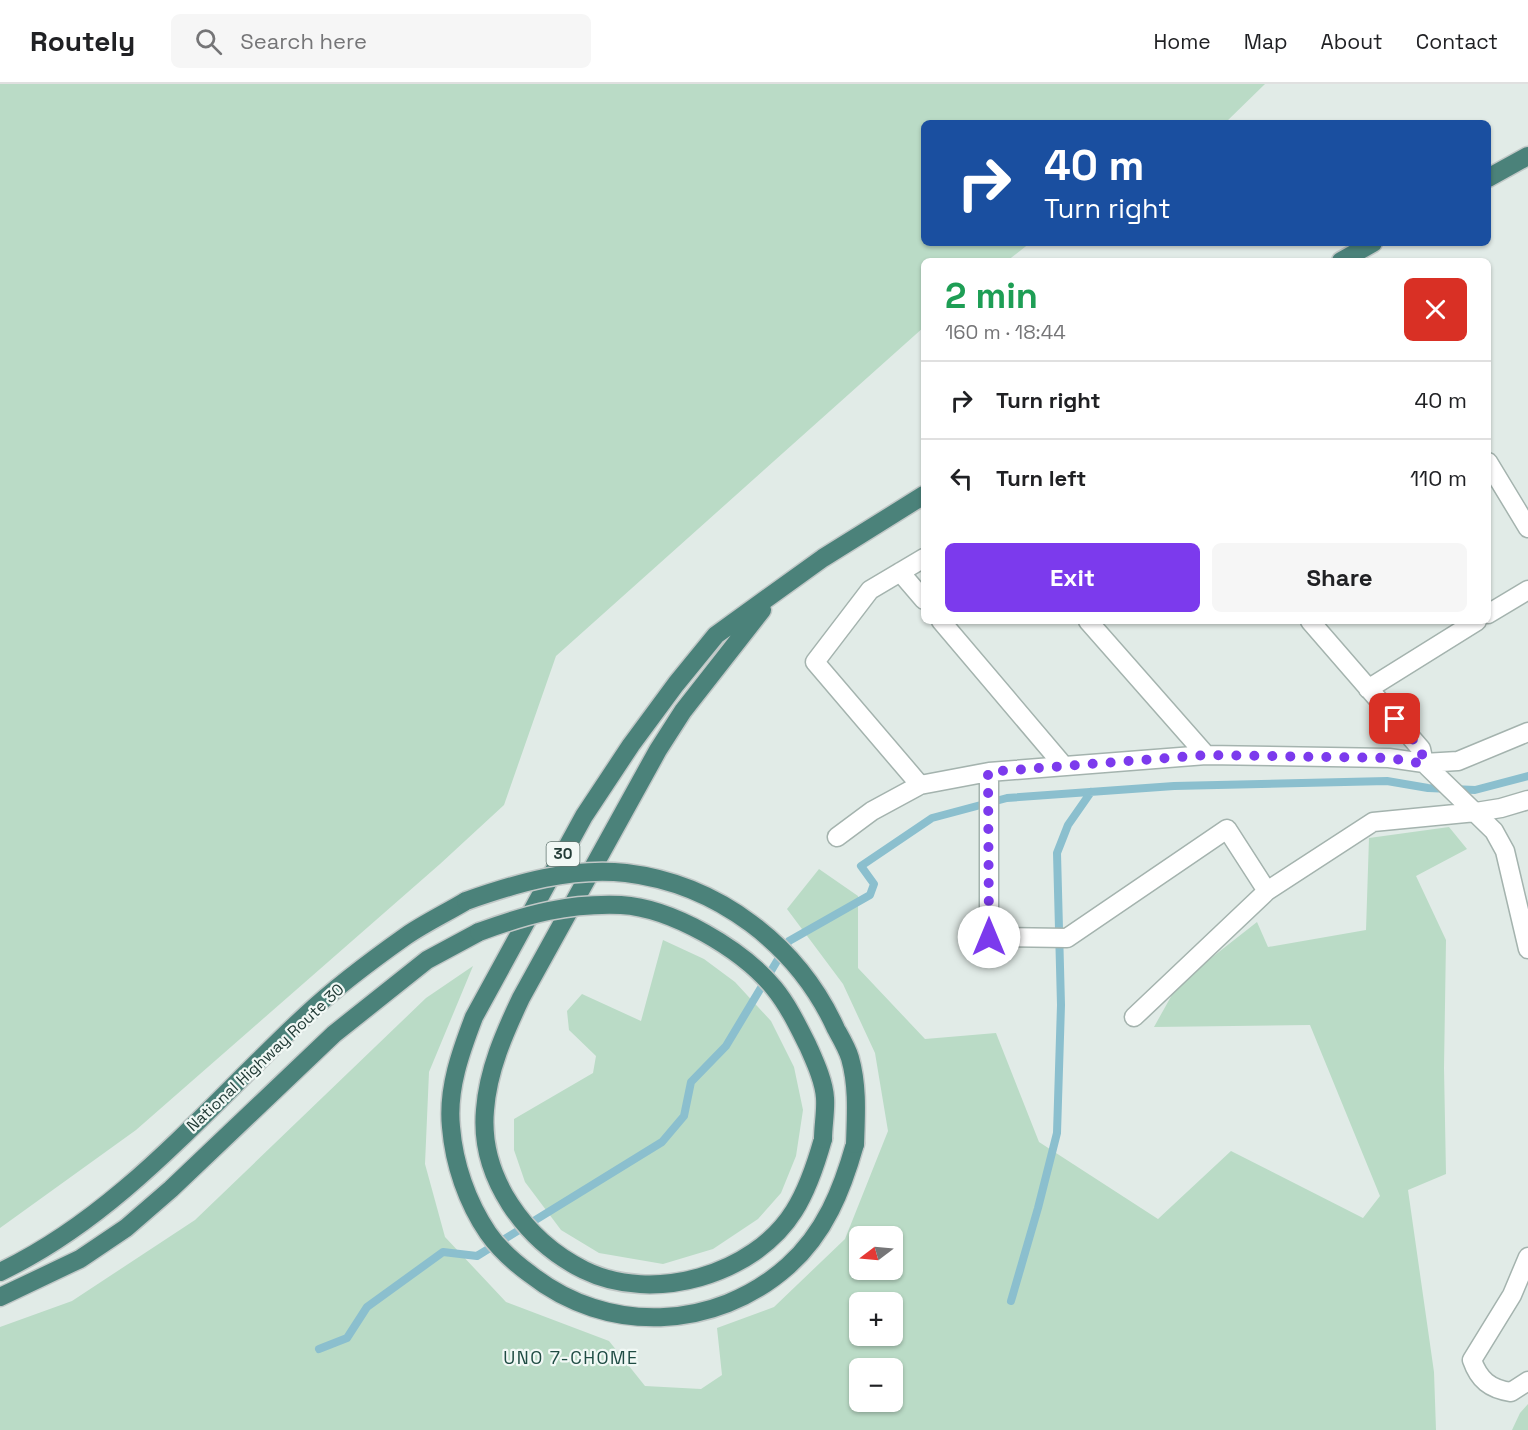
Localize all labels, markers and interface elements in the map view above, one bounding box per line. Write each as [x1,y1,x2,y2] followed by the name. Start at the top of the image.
[171,14,591,68] search box
[30,23,135,59] text: Routely
[192,25,225,58] icon: search
[240,27,367,55] text: Search here
[1153,28,1211,55] text: Home
[1244,28,1288,55] text: Map
[1321,28,1383,55] text: About
[1416,28,1498,55] text: Contact
[1044,139,1144,192] text: 40 m
[945,144,1023,222] icon: right
[1044,191,1171,226] text: Turn right
[945,273,1038,319] text: 2 min
[1404,278,1467,341] button: close
[945,319,1066,345] text: 160 m · 18:44
[945,384,978,417] icon: right
[996,386,1101,414] text: Turn right
[1415,386,1467,414] text: 40 m
[945,462,978,495] icon: left
[996,464,1086,492] text: Turn left
[1410,464,1467,492] text: 110 m
[945,543,1200,612] button: Exit
[1212,543,1467,612] button: Share
[1369,693,1420,744] pin
[1378,702,1411,735] icon: arrive
[546,842,580,866] road number: 30
[957,905,1021,969] position arrow
[182,979,349,1136] street label: National Highway Route 30
[849,1226,903,1280] north arrow
[849,1226,903,1412] map controls
[849,1292,903,1346] button: +
[503,1346,639,1369] district label: UNO 7-CHOME
[849,1358,903,1412] button: −

